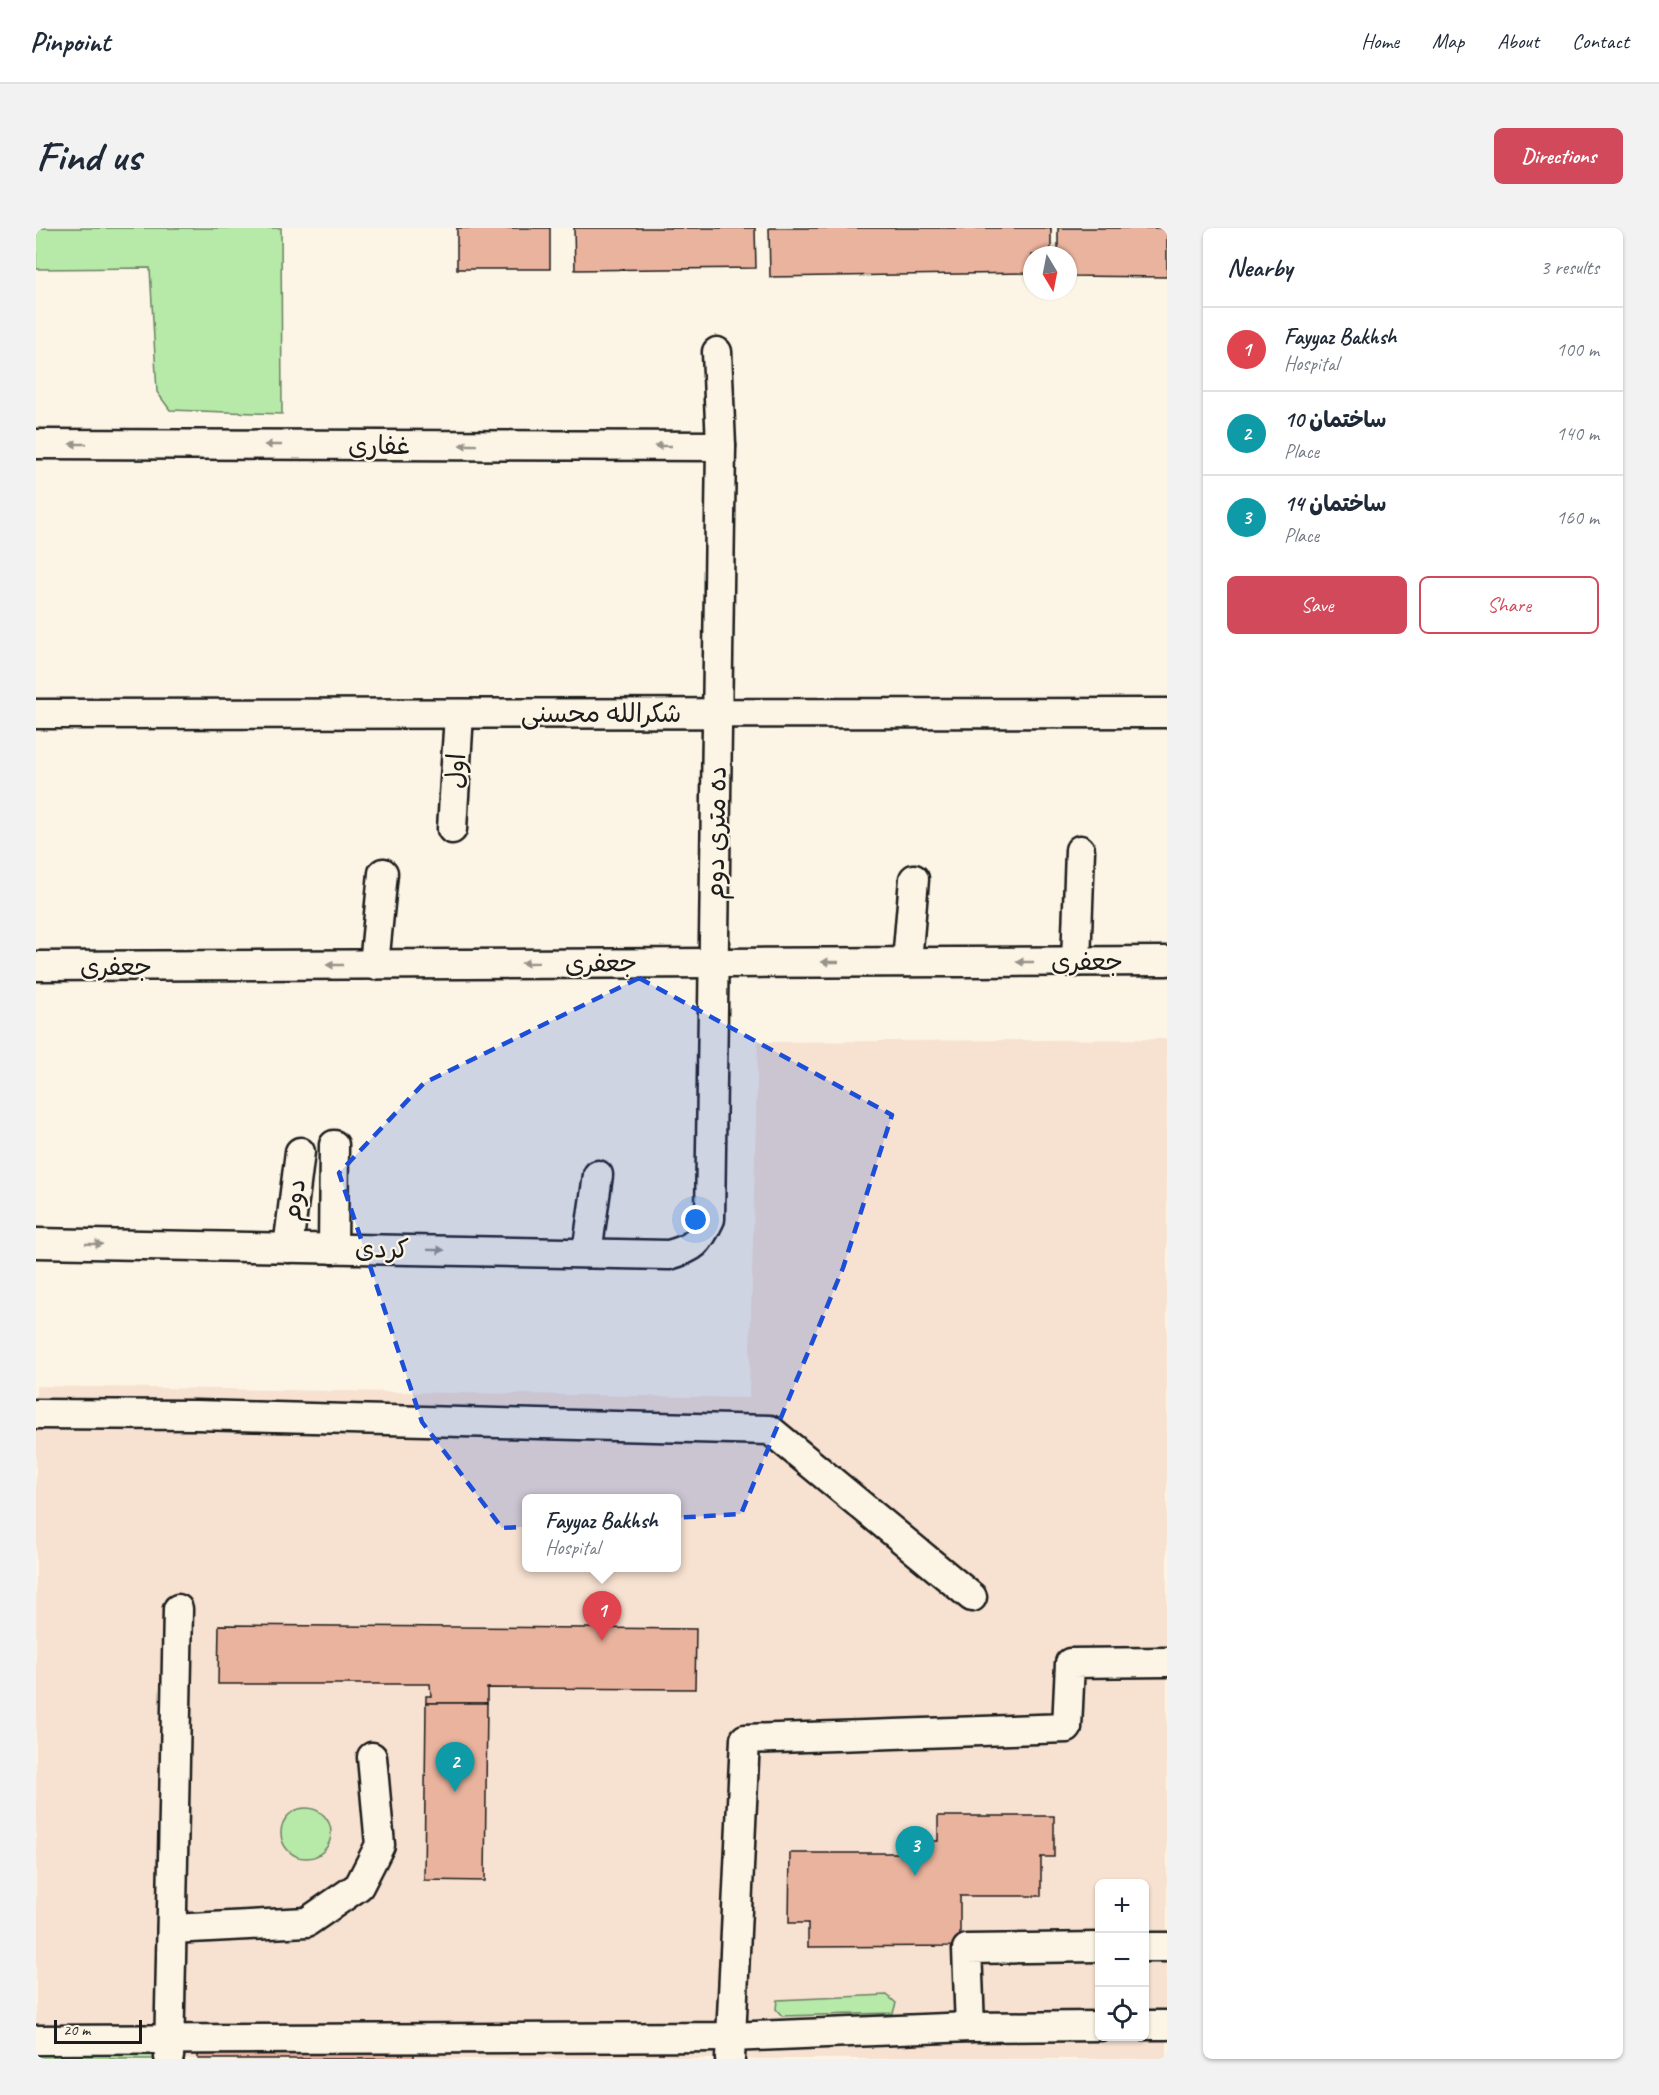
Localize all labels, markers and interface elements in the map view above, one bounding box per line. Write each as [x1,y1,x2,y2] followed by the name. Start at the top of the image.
[30,24,110,59] text: Pinpoint
[1361,28,1399,54] text: Home
[1432,28,1464,54] text: Map
[1497,28,1539,54] text: About
[1572,28,1629,54] text: Contact
[1494,128,1623,184] button: Directions
[36,130,141,183] text: Find us
[1023,246,1077,300] north arrow
[1227,251,1292,284] text: Nearby
[1540,255,1599,280] text: 3 results
[1284,323,1397,351] text: Fayyaz Bakhsh
[1242,337,1251,362] text: 1
[1556,337,1599,362] text: 100 m
[1284,351,1339,376] text: Hospital
[1284,406,1386,434] text: ساختمان 10
[1242,421,1251,446] text: 2
[1556,421,1599,446] text: 140 m
[348,429,410,462] street label: غفاری
[68,439,87,449] one-way arrow
[1284,439,1319,464] text: Place
[263,440,282,450] one-way arrow
[458,440,477,450] one-way arrow
[653,441,672,451] one-way arrow
[1284,490,1386,518] text: ساختمان 14
[1242,505,1251,530] text: 3
[1556,505,1599,530] text: 160 m
[1284,523,1319,548] text: Place
[1227,576,1407,634] button: Save
[1419,576,1599,634] button: Share
[521,697,681,730] street label: شکرالله محسنی
[439,752,473,790] street label: اول
[698,766,737,900] street label: ده متری دوم
[1051,945,1123,978] street label: جعفری
[565,946,637,980] street label: جعفری
[80,950,152,983] street label: جعفری
[820,957,839,967] one-way arrow
[1015,957,1034,967] one-way arrow
[520,958,539,968] one-way arrow
[325,960,344,970] one-way arrow
[275,1177,316,1223] street label: دوم
[681,1205,710,1234] your location
[355,1232,409,1266] street label: کردی
[85,1240,104,1249] one-way arrow
[427,1246,446,1255] one-way arrow
[522,1494,681,1572] popup
[545,1507,658,1535] text: Fayyaz Bakhsh
[545,1535,600,1560] text: Hospital
[582,1592,622,1641] pin: 1
[436,1742,474,1792] pin: 2
[896,1826,934,1876] pin: 3
[1095,1879,1149,2041] map controls
[1095,1879,1149,1933] button: +
[1095,1933,1149,1987] button: −
[1095,1987,1149,2041] button: locate
[54,2017,142,2044] scale bar
[63,2020,90,2040] text: 20 m

